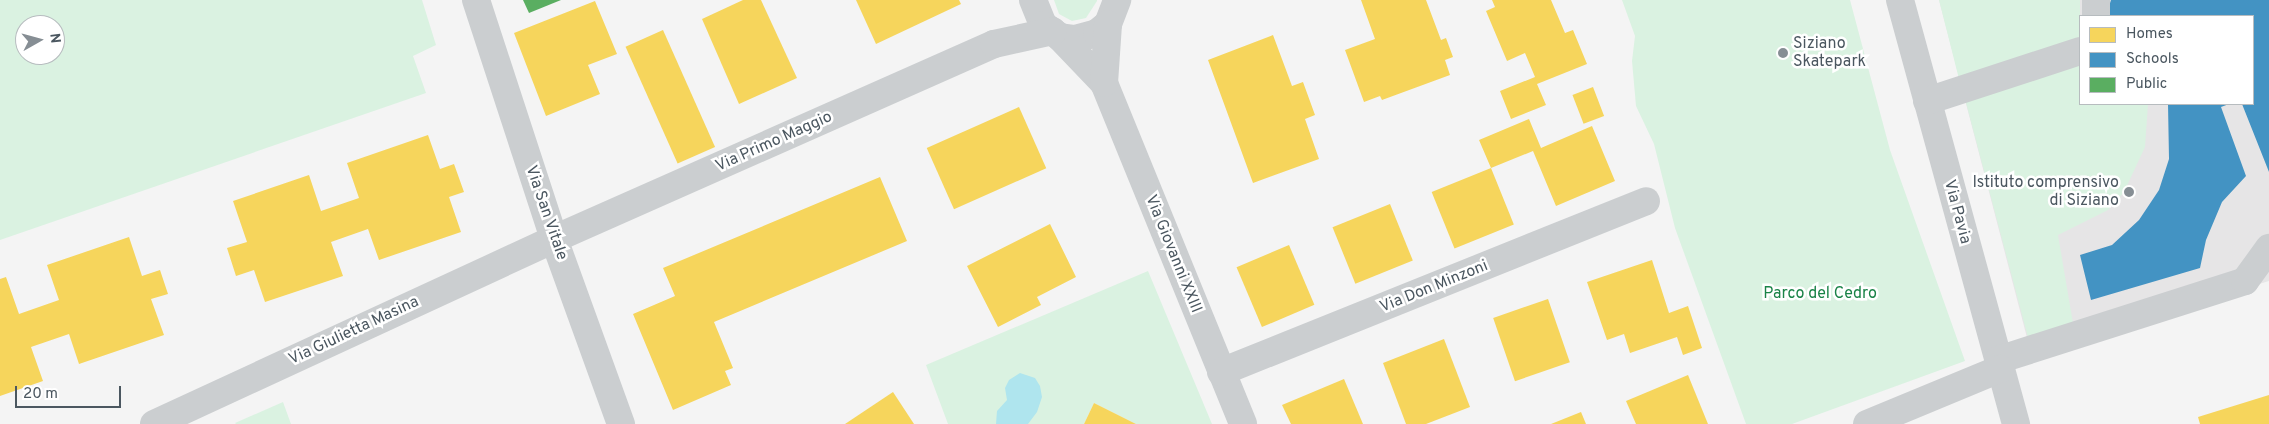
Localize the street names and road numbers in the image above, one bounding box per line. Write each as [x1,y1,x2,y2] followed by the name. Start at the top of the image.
[713,108,835,176] street label: Via Primo Maggio
[521,163,571,263] street label: Via San Vitale
[1939,178,1975,246] street label: Via Pavia
[1141,192,1205,316] street label: Via Giovanni XXIII
[1377,257,1491,317] street label: Via Don Minzoni
[286,292,422,370] street label: Via Giulietta Masina

